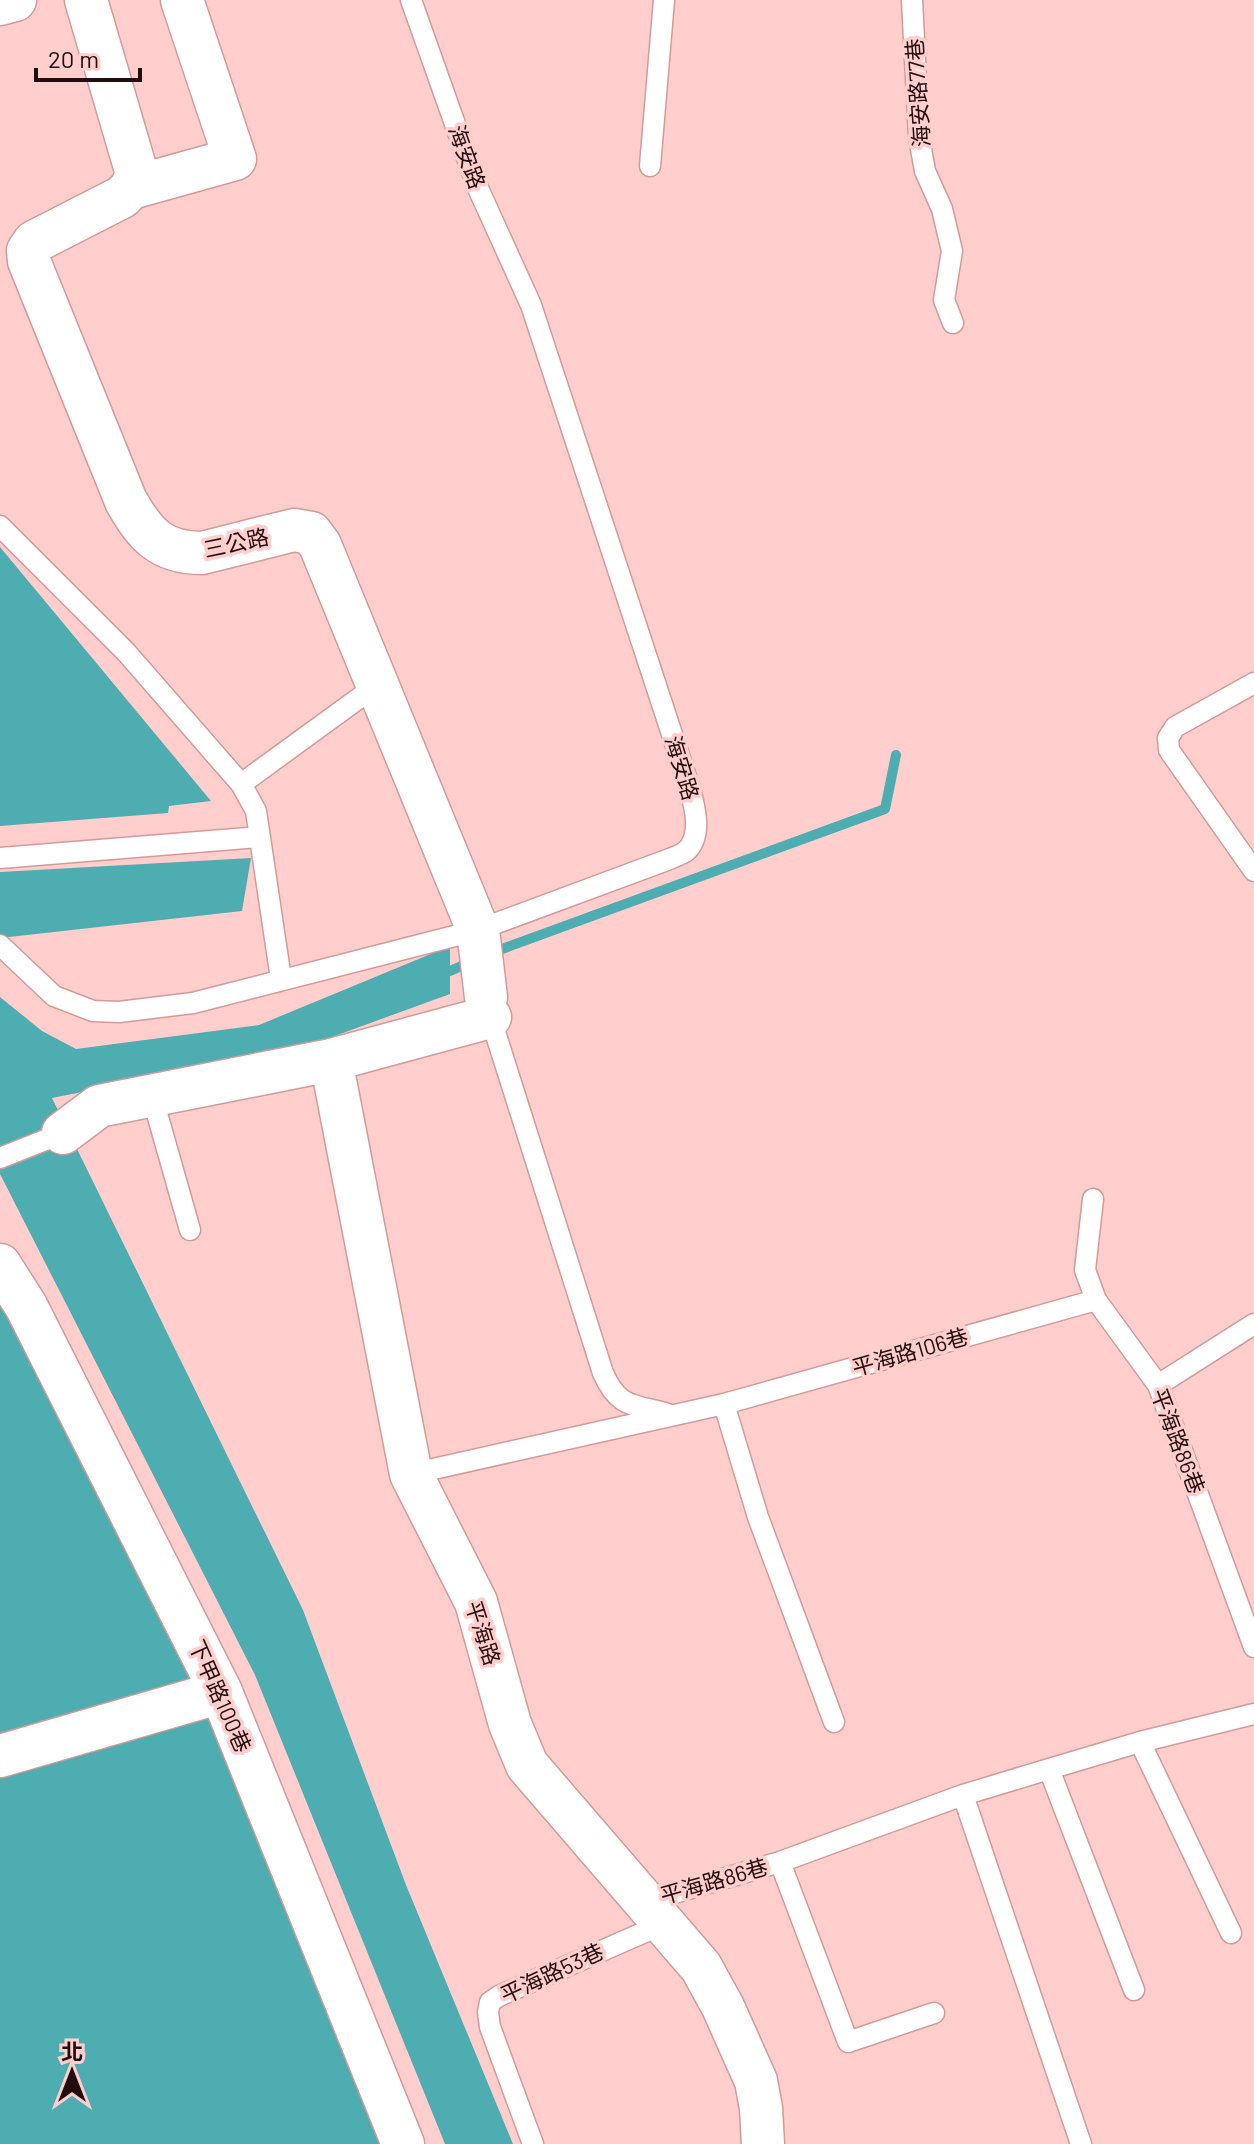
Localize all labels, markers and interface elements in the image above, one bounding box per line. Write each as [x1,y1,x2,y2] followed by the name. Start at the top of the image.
[36,32,140,82] scale bar
[900,38,934,148] street label: 海安路77巷
[48,44,99,73] text: 20 m
[444,121,491,192] street label: 海安路
[201,522,271,562] street label: 三公路
[661,732,705,803] street label: 海安路
[849,1322,971,1380] street label: 平海路106巷
[1147,1384,1211,1497] street label: 平海路86巷
[461,1597,507,1668] street label: 平海路
[185,1635,257,1756] street label: 下甲路100巷
[657,1852,771,1908] street label: 平海路86巷
[496,1937,607,2007] street label: 平海路53巷
[32,2032,112,2112] north arrow
[61,2038,83,2064] text: 北

